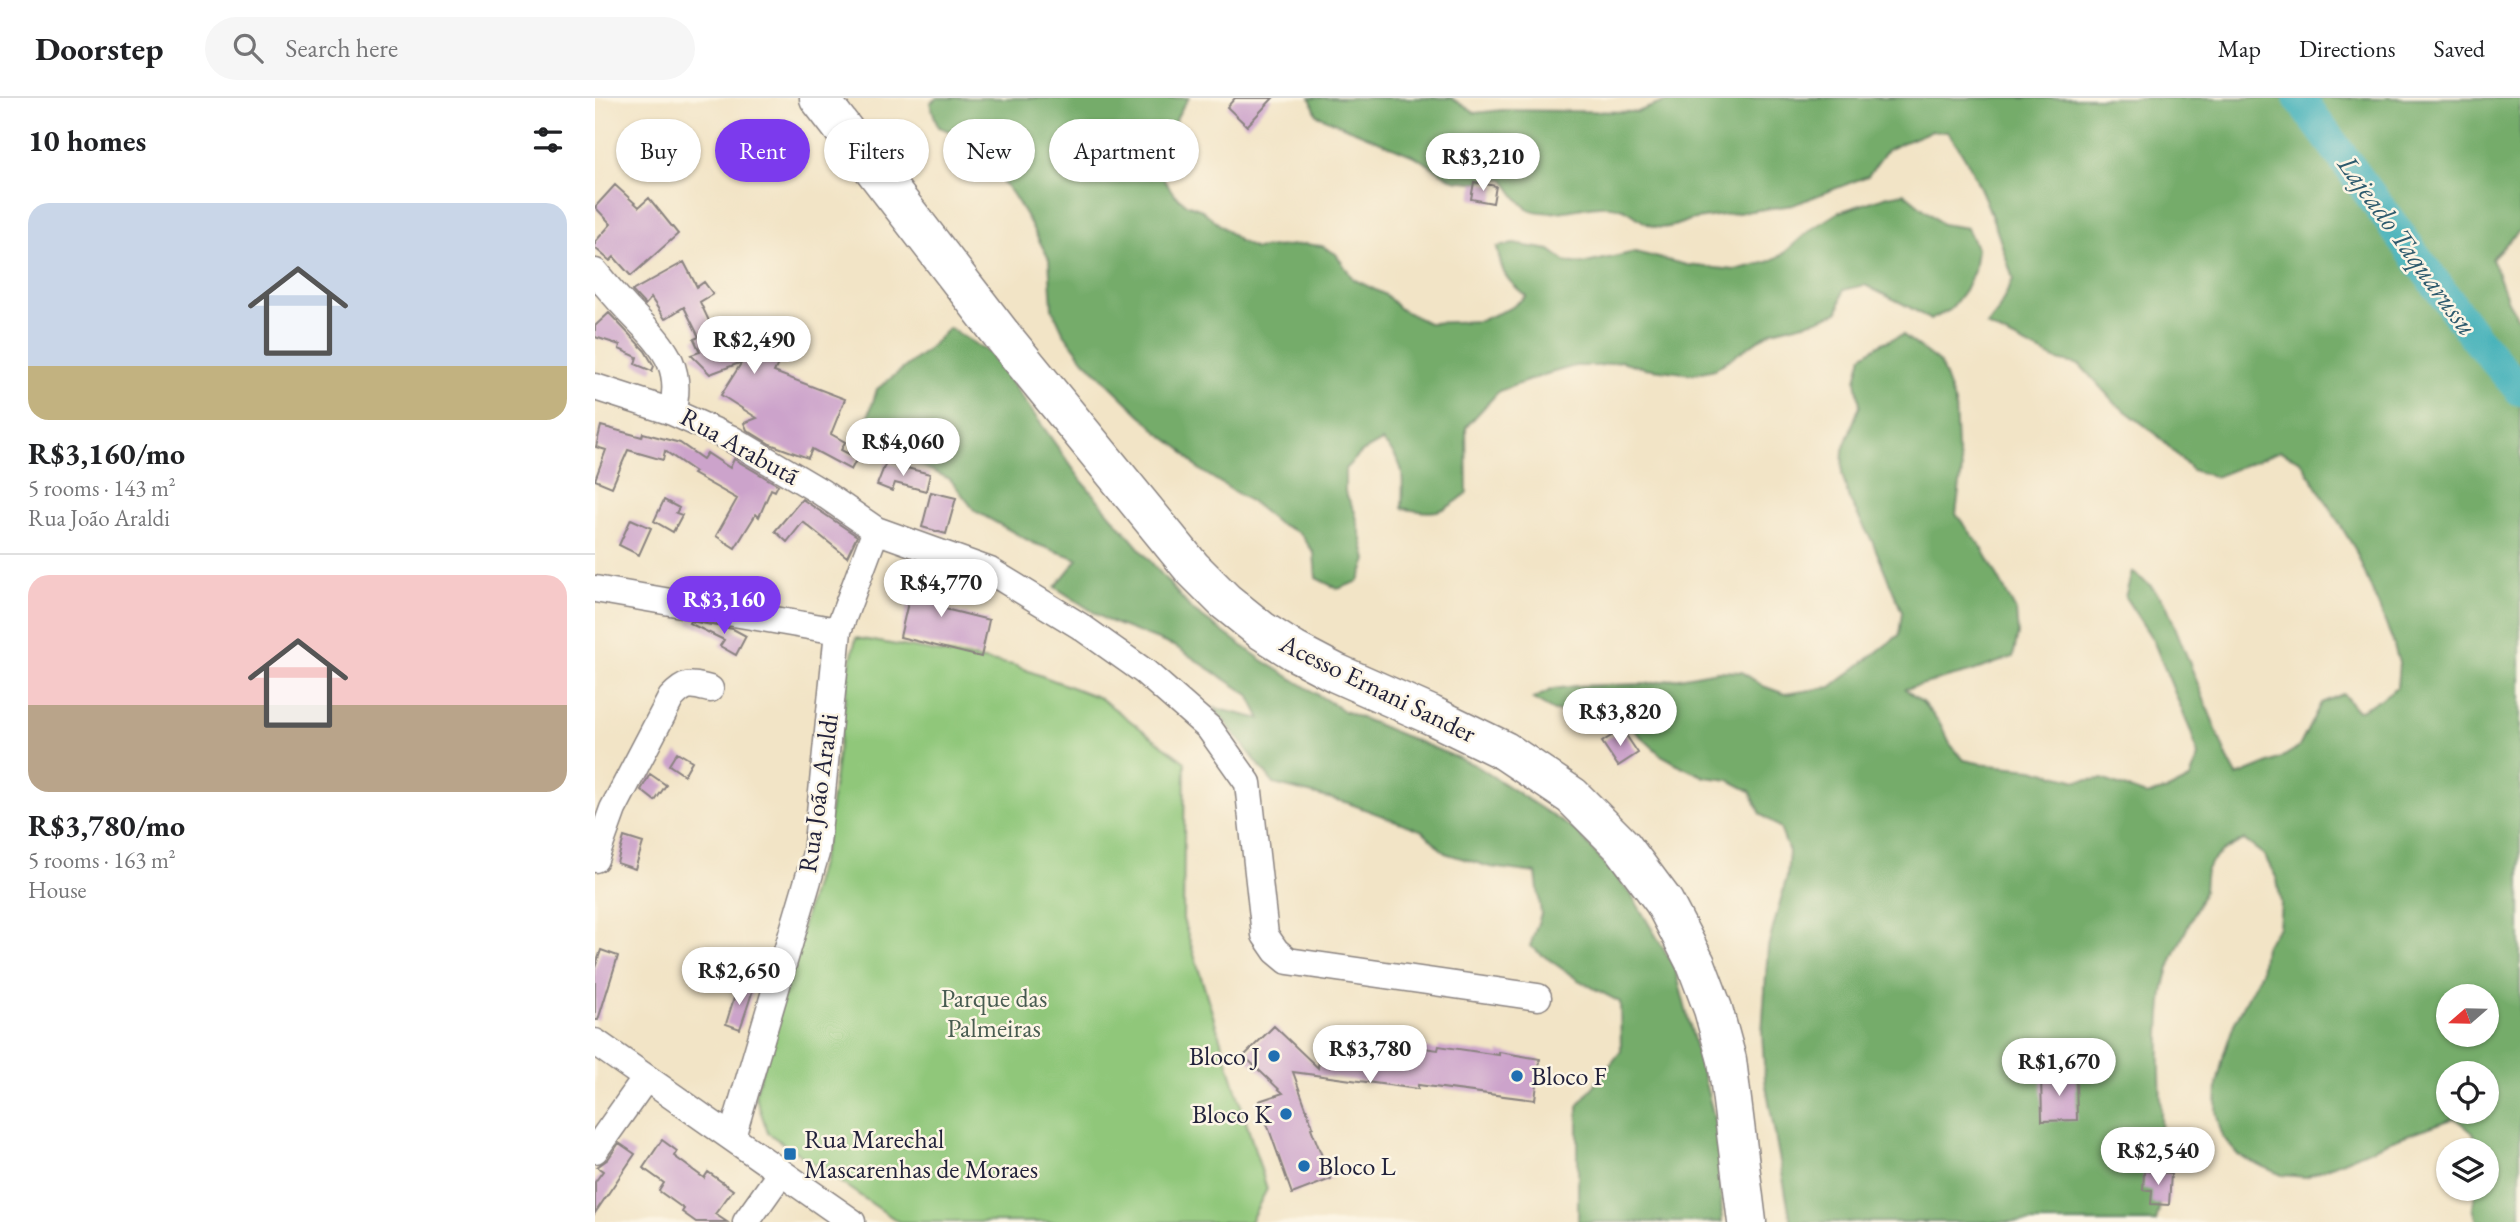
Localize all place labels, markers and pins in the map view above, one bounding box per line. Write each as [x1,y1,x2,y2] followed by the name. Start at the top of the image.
[1418,134,1548,193] pin: R$3,210
[689,316,819,376] pin: R$2,490
[838,418,968,478] pin: R$4,060
[876,560,1006,619] pin: R$4,770
[659,576,789,636] pin: R$3,160
[1555,688,1685,748] pin: R$3,820
[674,948,804,1007] pin: R$2,650
[1305,1026,1435,1085] pin: R$3,780
[1994,1038,2124,1098] pin: R$1,670
[1189,1039,1260,1073] place label: Bloco J
[1266,1048,1282,1064] marker: Bloco J
[1531,1059,1607,1093] place label: Bloco F
[1509,1068,1525,1084] marker: Bloco F
[1192,1097,1272,1131] place label: Bloco K
[1278,1106,1294,1122] marker: Bloco K
[804,1122,1038,1186] place label: Rua Marechal Mascarenhas de Moraes
[2093,1128,2223,1187] pin: R$2,540
[782,1146,798,1162] marker: Rua Marechal Mascarenhas de Moraes
[1318,1149,1396,1183] place label: Bloco L
[1296,1158,1312,1174] marker: Bloco L

